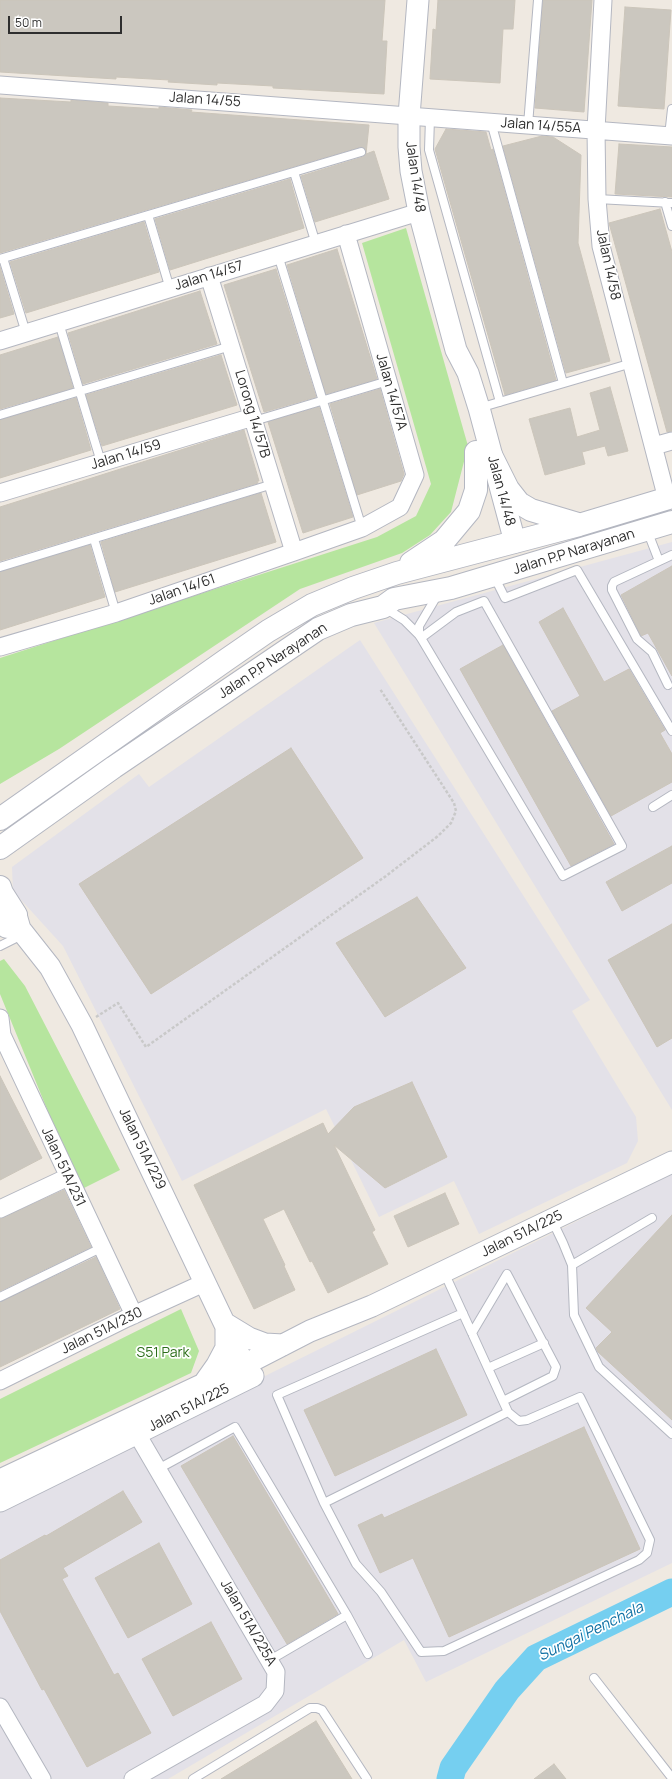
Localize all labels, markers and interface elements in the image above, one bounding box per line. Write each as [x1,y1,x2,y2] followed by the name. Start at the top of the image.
[10,8,124,34] scale bar
[15,14,42,31] text: 50 m
[169,89,241,111] street label: Jalan 14/55
[500,115,582,137] street label: Jalan 14/55A
[402,140,428,214] street label: Jalan 14/48
[592,228,624,302] street label: Jalan 14/58
[173,258,245,294] street label: Jalan 14/57
[372,352,410,432] street label: Jalan 14/57A
[231,368,273,460] street label: Lorong 14/57B
[89,436,163,474] street label: Jalan 14/59
[484,454,518,528] street label: Jalan 14/48
[511,526,637,578] street label: Jalan P.P Narayanan
[146,571,218,609] street label: Jalan 14/61
[215,620,331,702] street label: Jalan P.P Narayanan
[115,1105,169,1193] street label: Jalan 51A/229
[37,1125,89,1209] street label: Jalan 51A/231
[479,1207,565,1261] street label: Jalan 51A/225
[59,1304,145,1358] street label: Jalan 51A/230
[137,1345,189,1361] park label: S51 Park
[146,1380,232,1436] street label: Jalan 51A/225
[216,1577,280,1669] street label: Jalan 51A/225A
[536,1599,646,1665] water label: Sungai Penchala

